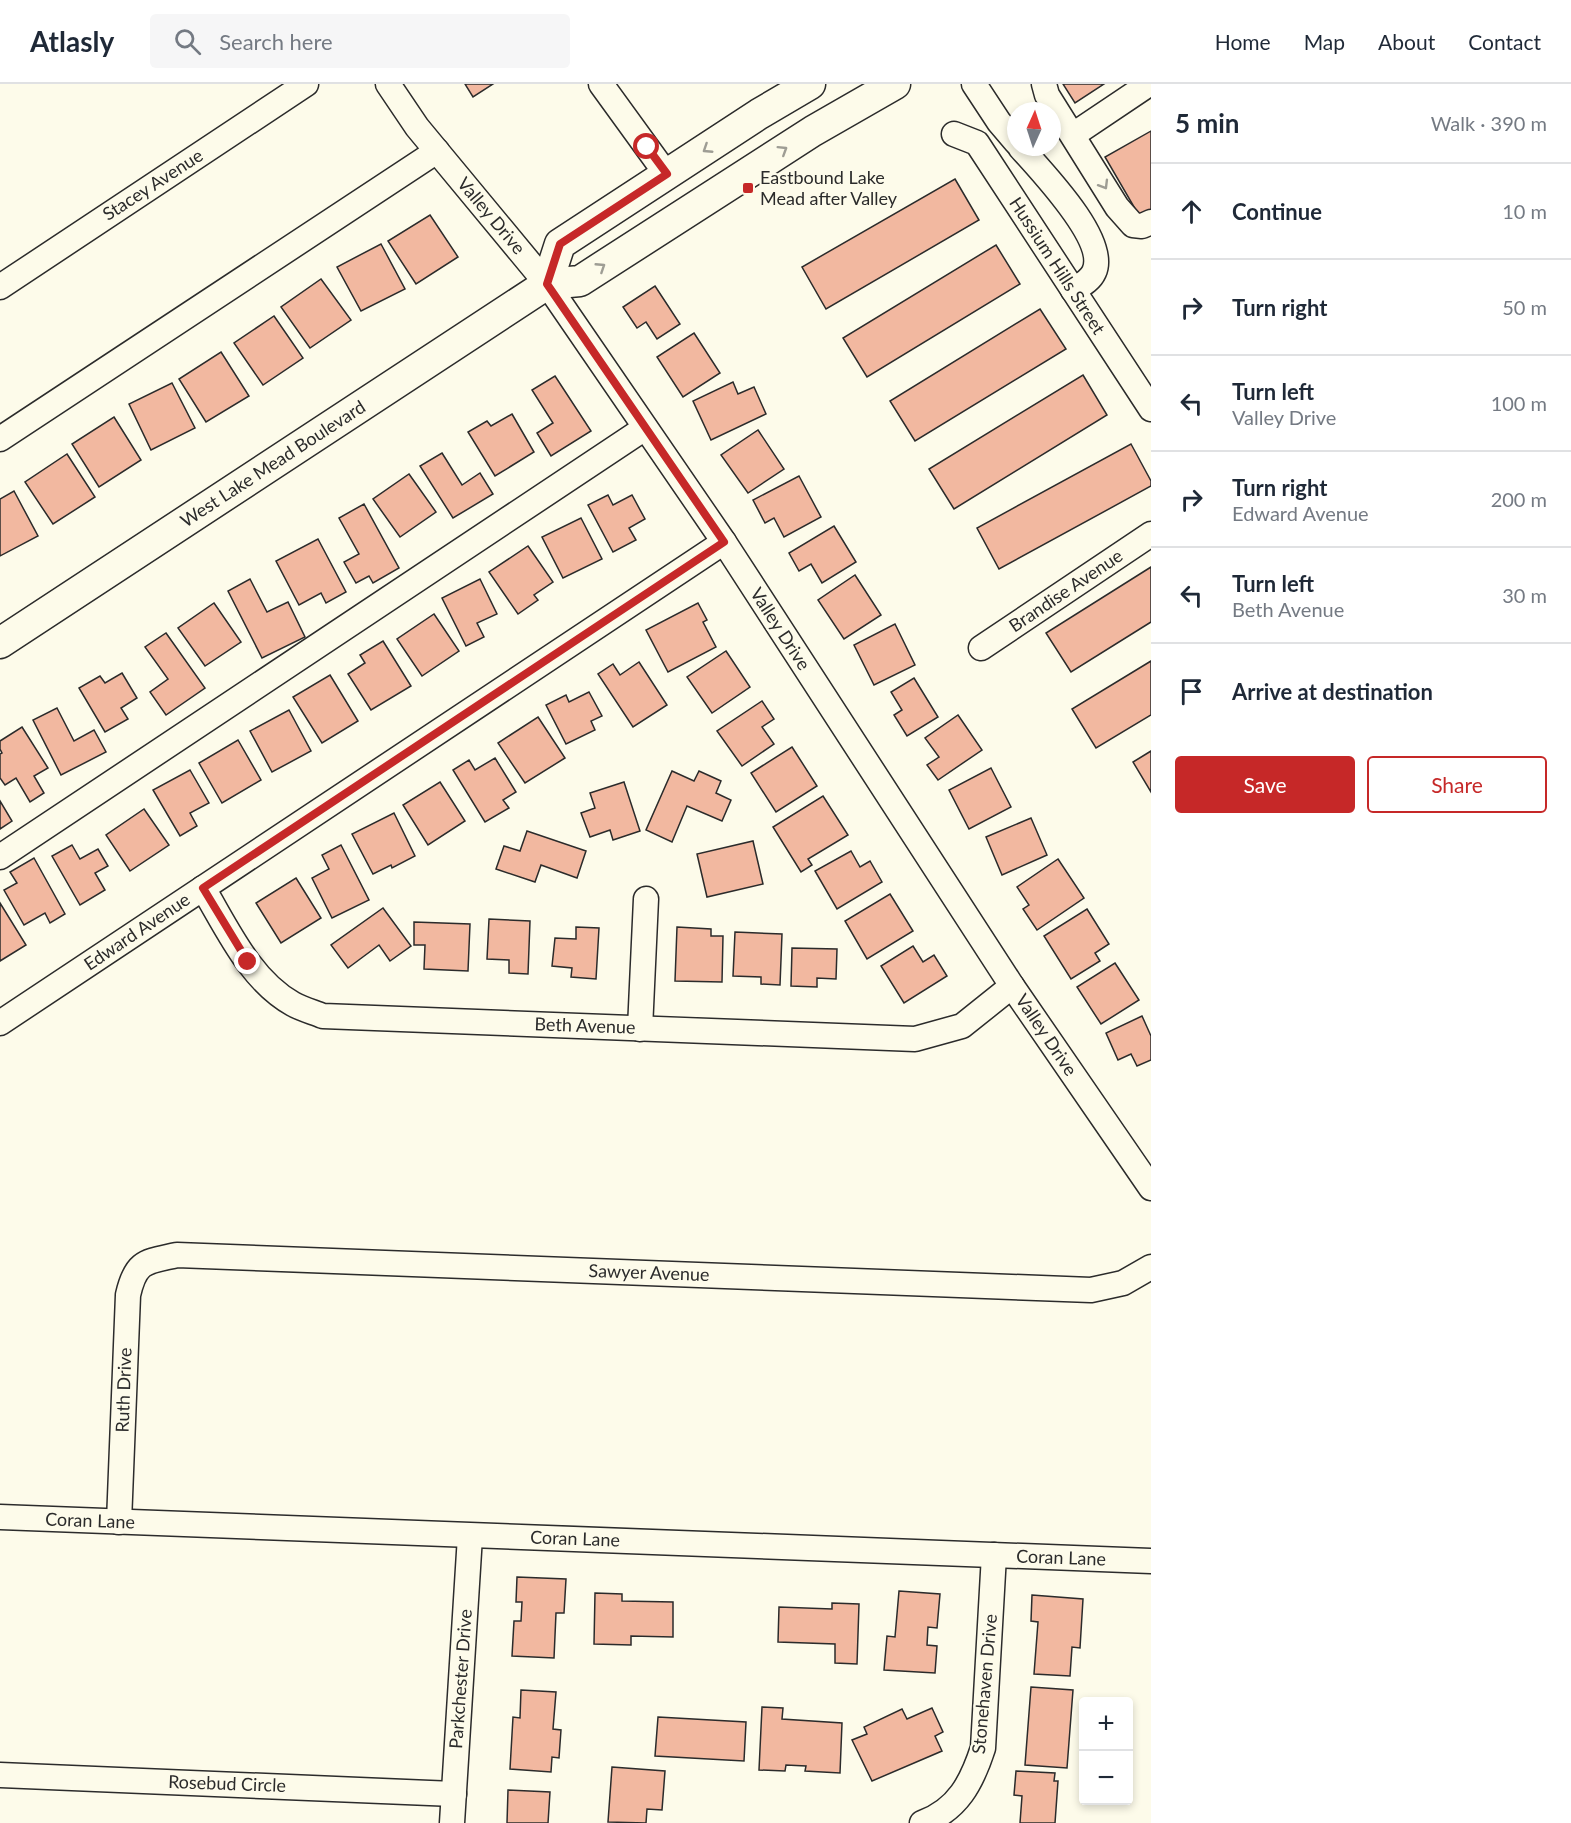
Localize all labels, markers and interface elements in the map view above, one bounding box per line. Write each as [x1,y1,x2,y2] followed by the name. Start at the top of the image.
[150,14,570,68] search box
[30,24,114,58] text: Atlasly
[171,25,204,58] icon: search
[219,28,333,55] text: Search here
[1215,29,1271,54] text: Home
[1304,29,1345,54] text: Map
[1378,29,1435,54] text: About
[1468,29,1541,54] text: Contact
[1007,102,1061,156] north arrow
[1175,107,1239,139] text: 5 min
[1431,111,1547,135] text: Walk · 390 m
[633,133,659,159] route start
[703,141,713,153] one-way arrow
[98,144,207,225] street label: Stacey Avenue
[777,146,787,158] one-way arrow
[760,166,898,209] place label: Eastbound Lake Mead after Valley
[453,172,530,258] street label: Valley Drive
[1096,179,1108,189] one-way arrow
[741,181,755,195] marker: Eastbound Lake Mead after Valley
[1005,193,1111,339] street label: Hussium Hills Street
[1175,195,1208,228] icon: ahead
[1232,198,1322,225] text: Continue
[1502,199,1547,223] text: 10 m
[594,263,605,274] one-way arrow
[1175,291,1208,324] icon: right
[1232,294,1327,321] text: Turn right
[1502,295,1547,319] text: 50 m
[1232,378,1314,405] text: Turn left
[1175,387,1208,420] icon: left
[1491,391,1547,415] text: 100 m
[176,395,369,531] street label: West Lake Mead Boulevard
[1232,405,1336,429] text: Valley Drive
[1232,474,1327,501] text: Turn right
[1175,483,1208,516] icon: right
[1491,487,1547,511] text: 200 m
[1232,501,1369,525] text: Edward Avenue
[1005,544,1126,636] street label: Brandise Avenue
[1232,570,1314,597] text: Turn left
[1175,579,1208,612] icon: left
[746,583,816,674] street label: Valley Drive
[1502,583,1547,607] text: 30 m
[1232,597,1344,621] text: Beth Avenue
[1175,675,1208,708] icon: arrive
[1232,678,1433,705] text: Arrive at destination
[1175,756,1355,813] button: Save
[1367,756,1547,813] button: Share
[79,888,194,975] street label: Edward Avenue
[234,948,260,974] route end
[1011,989,1082,1080] street label: Valley Drive
[534,1012,636,1038] street label: Beth Avenue
[588,1259,710,1285] street label: Sawyer Avenue
[111,1347,135,1433] street label: Ruth Drive
[45,1507,135,1533] street label: Coran Lane
[530,1525,620,1551] street label: Coran Lane
[1016,1544,1106,1570] street label: Coran Lane
[444,1608,476,1750] street label: Parkchester Drive
[967,1613,1001,1755] street label: Stonehaven Drive
[1079,1697,1133,1805] map controls
[1079,1697,1133,1751] button: +
[1079,1751,1133,1805] button: −
[168,1770,286,1796] street label: Rosebud Circle

